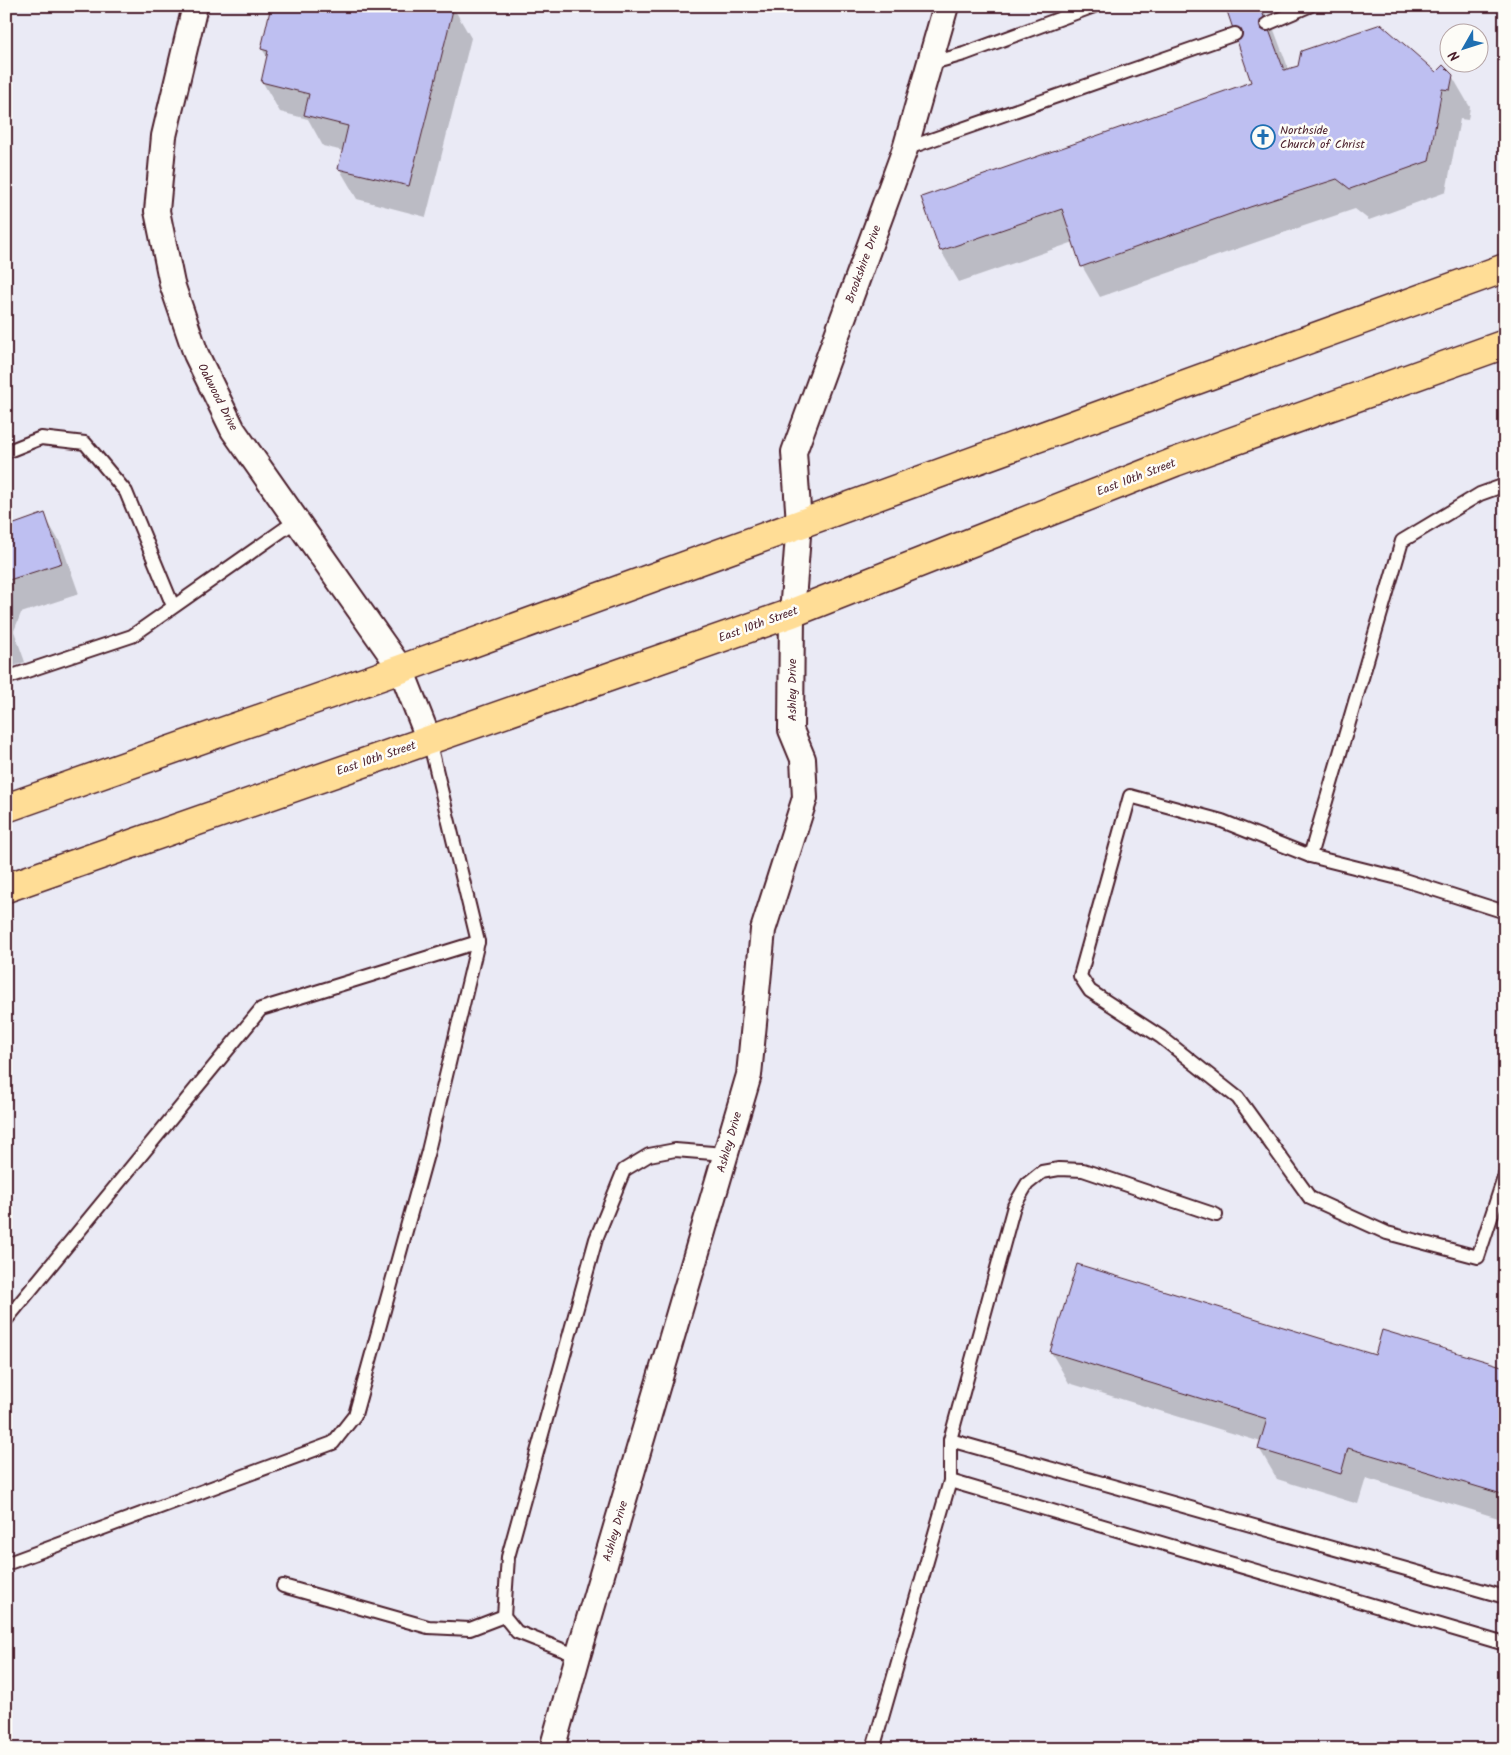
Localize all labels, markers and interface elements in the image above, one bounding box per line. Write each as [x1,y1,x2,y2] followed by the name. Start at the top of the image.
[1438,22,1488,72] north arrow
[1443,45,1466,66] text: N
[1280,121,1365,154] place label: Northside Church of Christ
[1250,124,1276,150] church icon: Northside Church of Christ
[841,222,887,306] street label: Brookshire Drive
[192,360,243,435] street label: Oakwood Drive
[1094,454,1179,501] street label: East 10th Street
[716,601,801,648] street label: East 10th Street
[783,658,802,721] street label: Ashley Drive
[334,736,419,781] street label: East 10th Street
[712,1109,747,1175] street label: Ashley Drive
[598,1498,633,1564] street label: Ashley Drive

